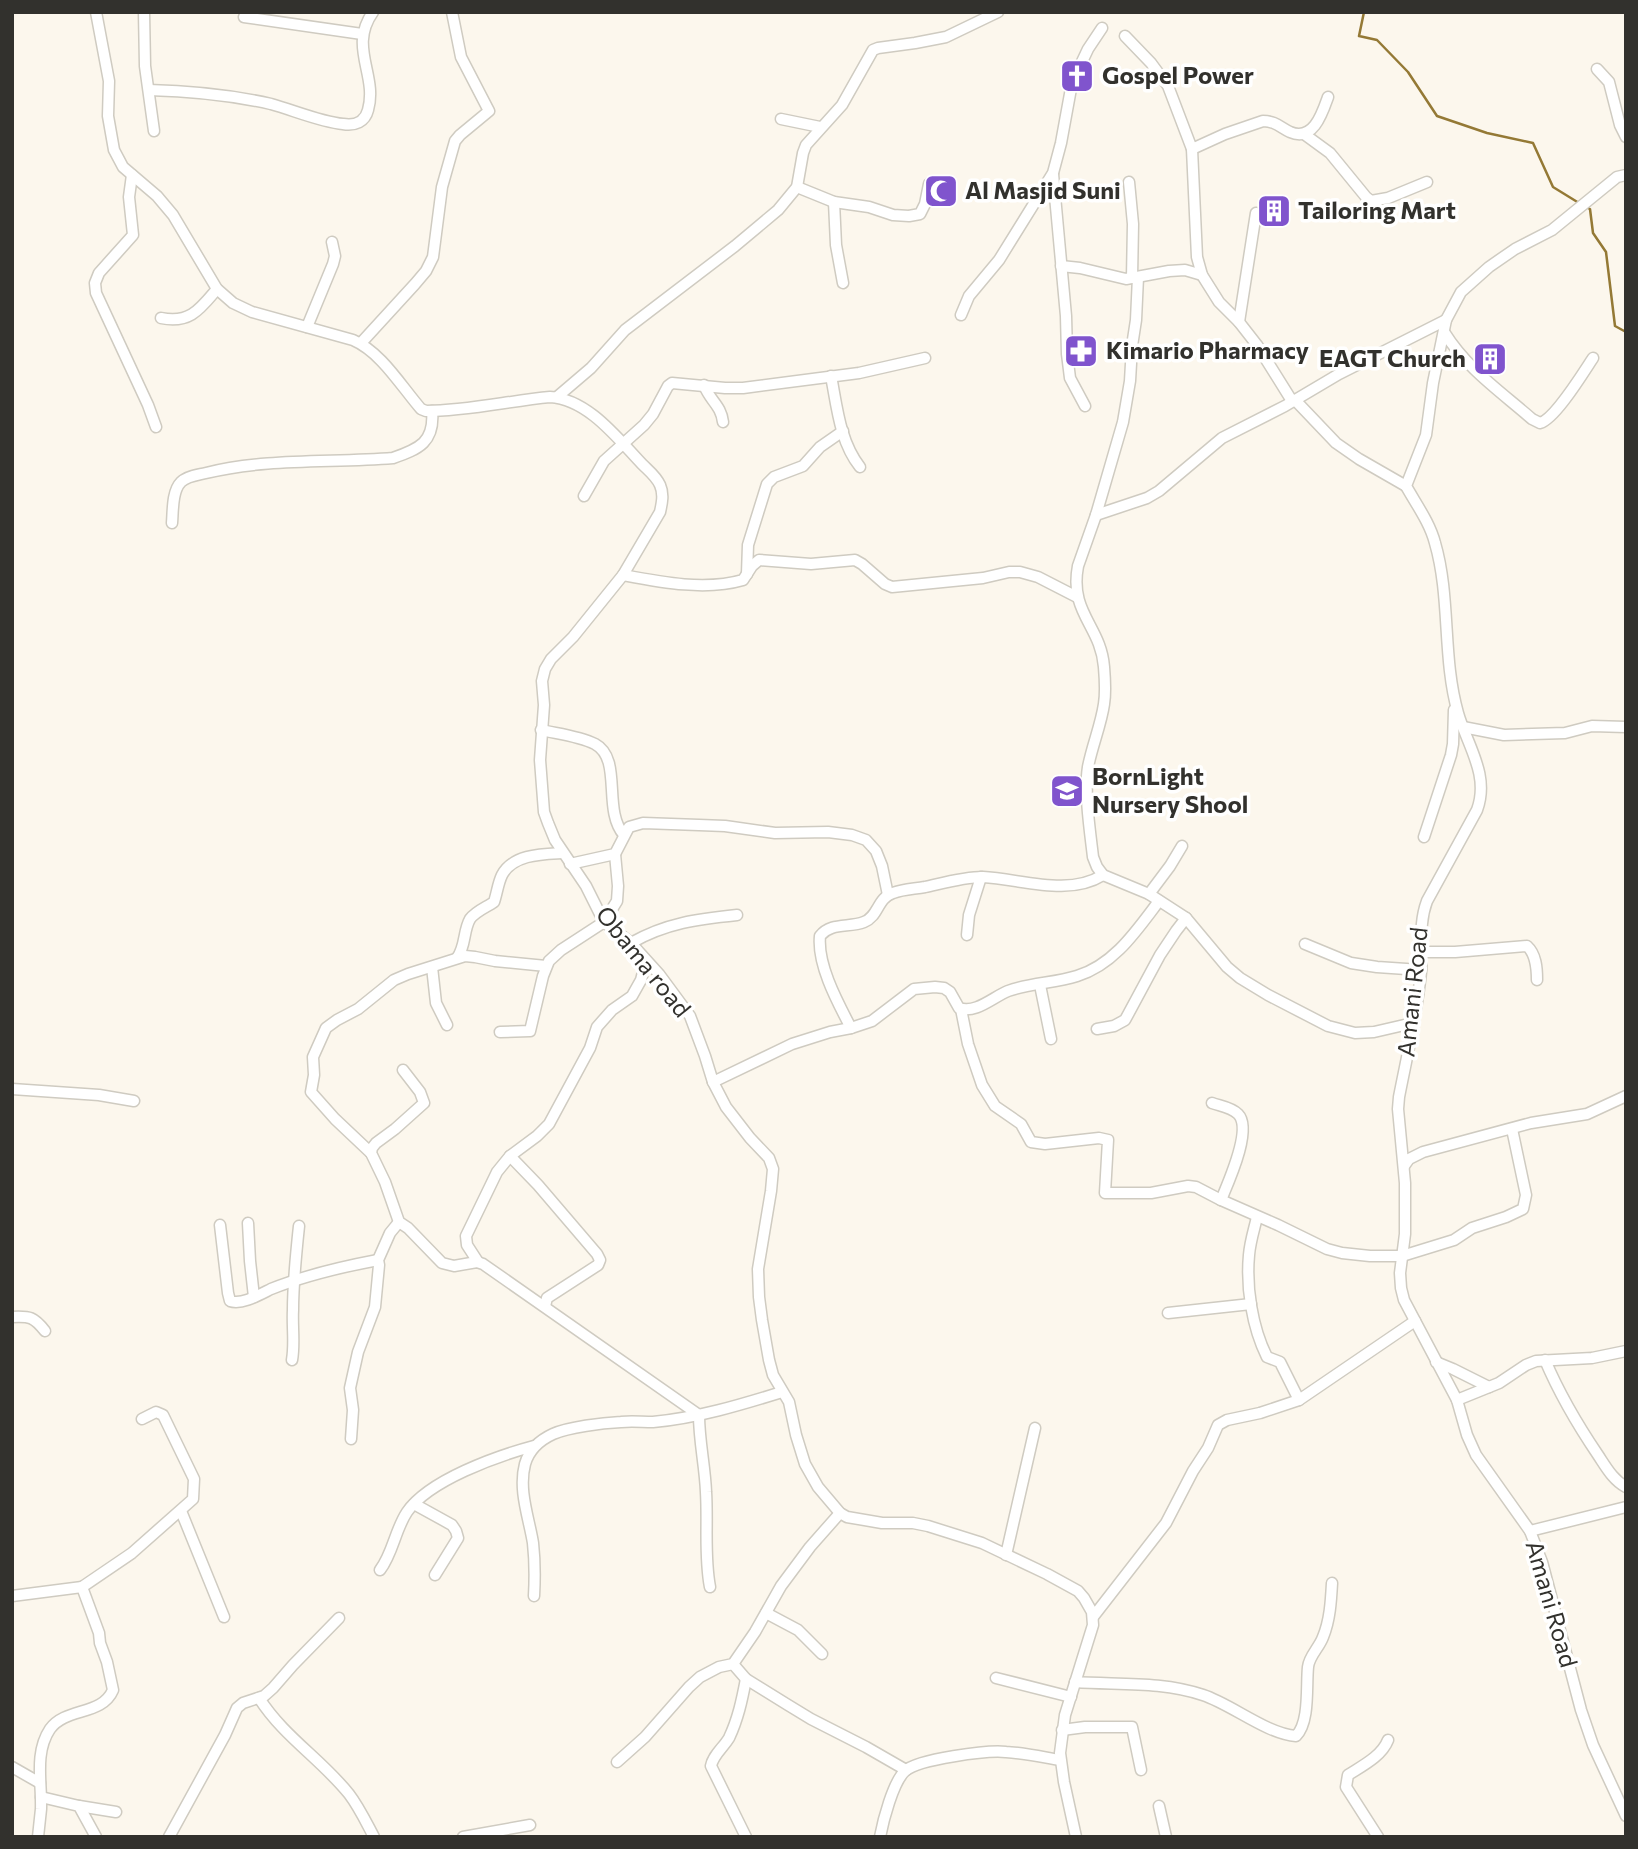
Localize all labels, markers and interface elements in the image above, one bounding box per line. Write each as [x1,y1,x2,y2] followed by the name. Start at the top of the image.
[1058,57,1096,95] church icon: Gospel Power
[1102,60,1254,89] place label: Gospel Power
[922,172,960,210] mosque icon: Al Masjid Suni
[965,175,1121,204] place label: Al Masjid Suni
[1255,192,1293,230] building icon: Tailoring Mart
[1298,195,1456,224] place label: Tailoring Mart
[1062,332,1100,370] pharmacy icon: Kimario Pharmacy
[1106,335,1309,364] place label: Kimario Pharmacy
[1471,340,1509,378] building icon: EAGT Church
[1319,343,1466,372] place label: EAGT Church
[1092,761,1248,818] place label: BornLight Nursery Shool
[1048,772,1086,810] school or university icon: BornLight Nursery Shool
[591,900,698,1022] street label: Obama road
[1390,925,1433,1058] street label: Amani Road
[1521,1537,1584,1670] street label: Amani Road

